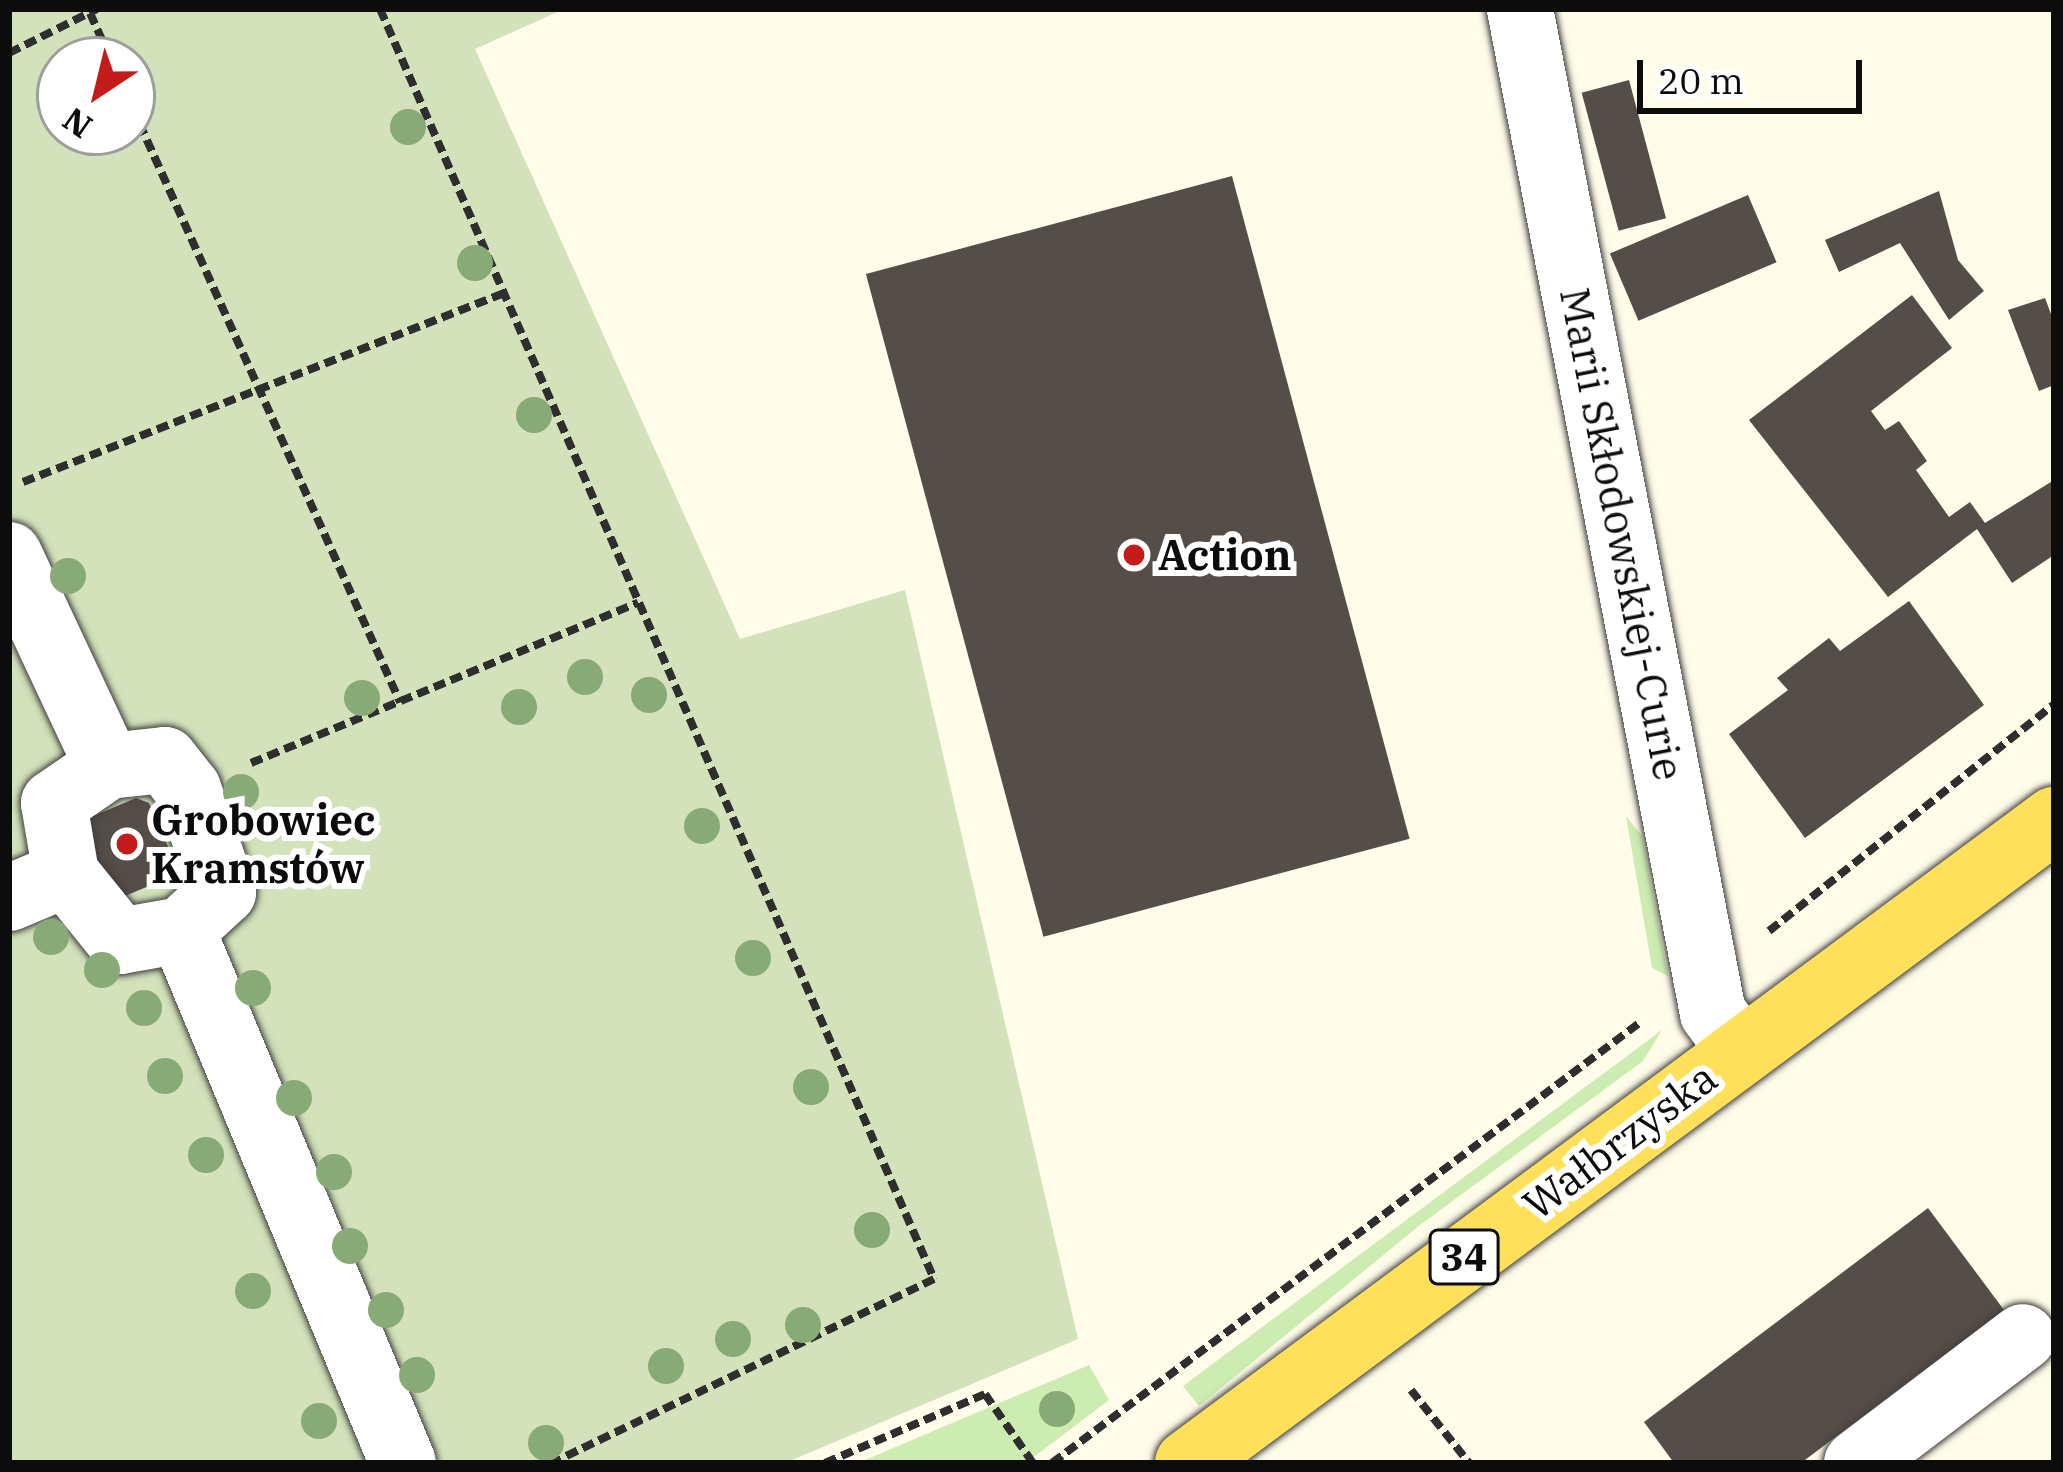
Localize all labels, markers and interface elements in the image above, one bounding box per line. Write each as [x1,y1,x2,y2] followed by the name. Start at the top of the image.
[36,36,156,156] north arrow
[1643,36,1868,110] scale bar
[1658,57,1744,104] text: 20 m
[54,98,100,149] text: N
[1550,284,1694,784] street label: Marii Skłodowskiej-Curie
[1158,530,1292,580] place label: Action
[1121,542,1147,568] marker: Action
[151,795,375,894] place label: Grobowiec Kramstów
[114,831,140,857] marker: Grobowiec Kramstów
[1513,1052,1727,1230] street label: Wałbrzyska
[1428,1224,1500,1290] road number: 34

